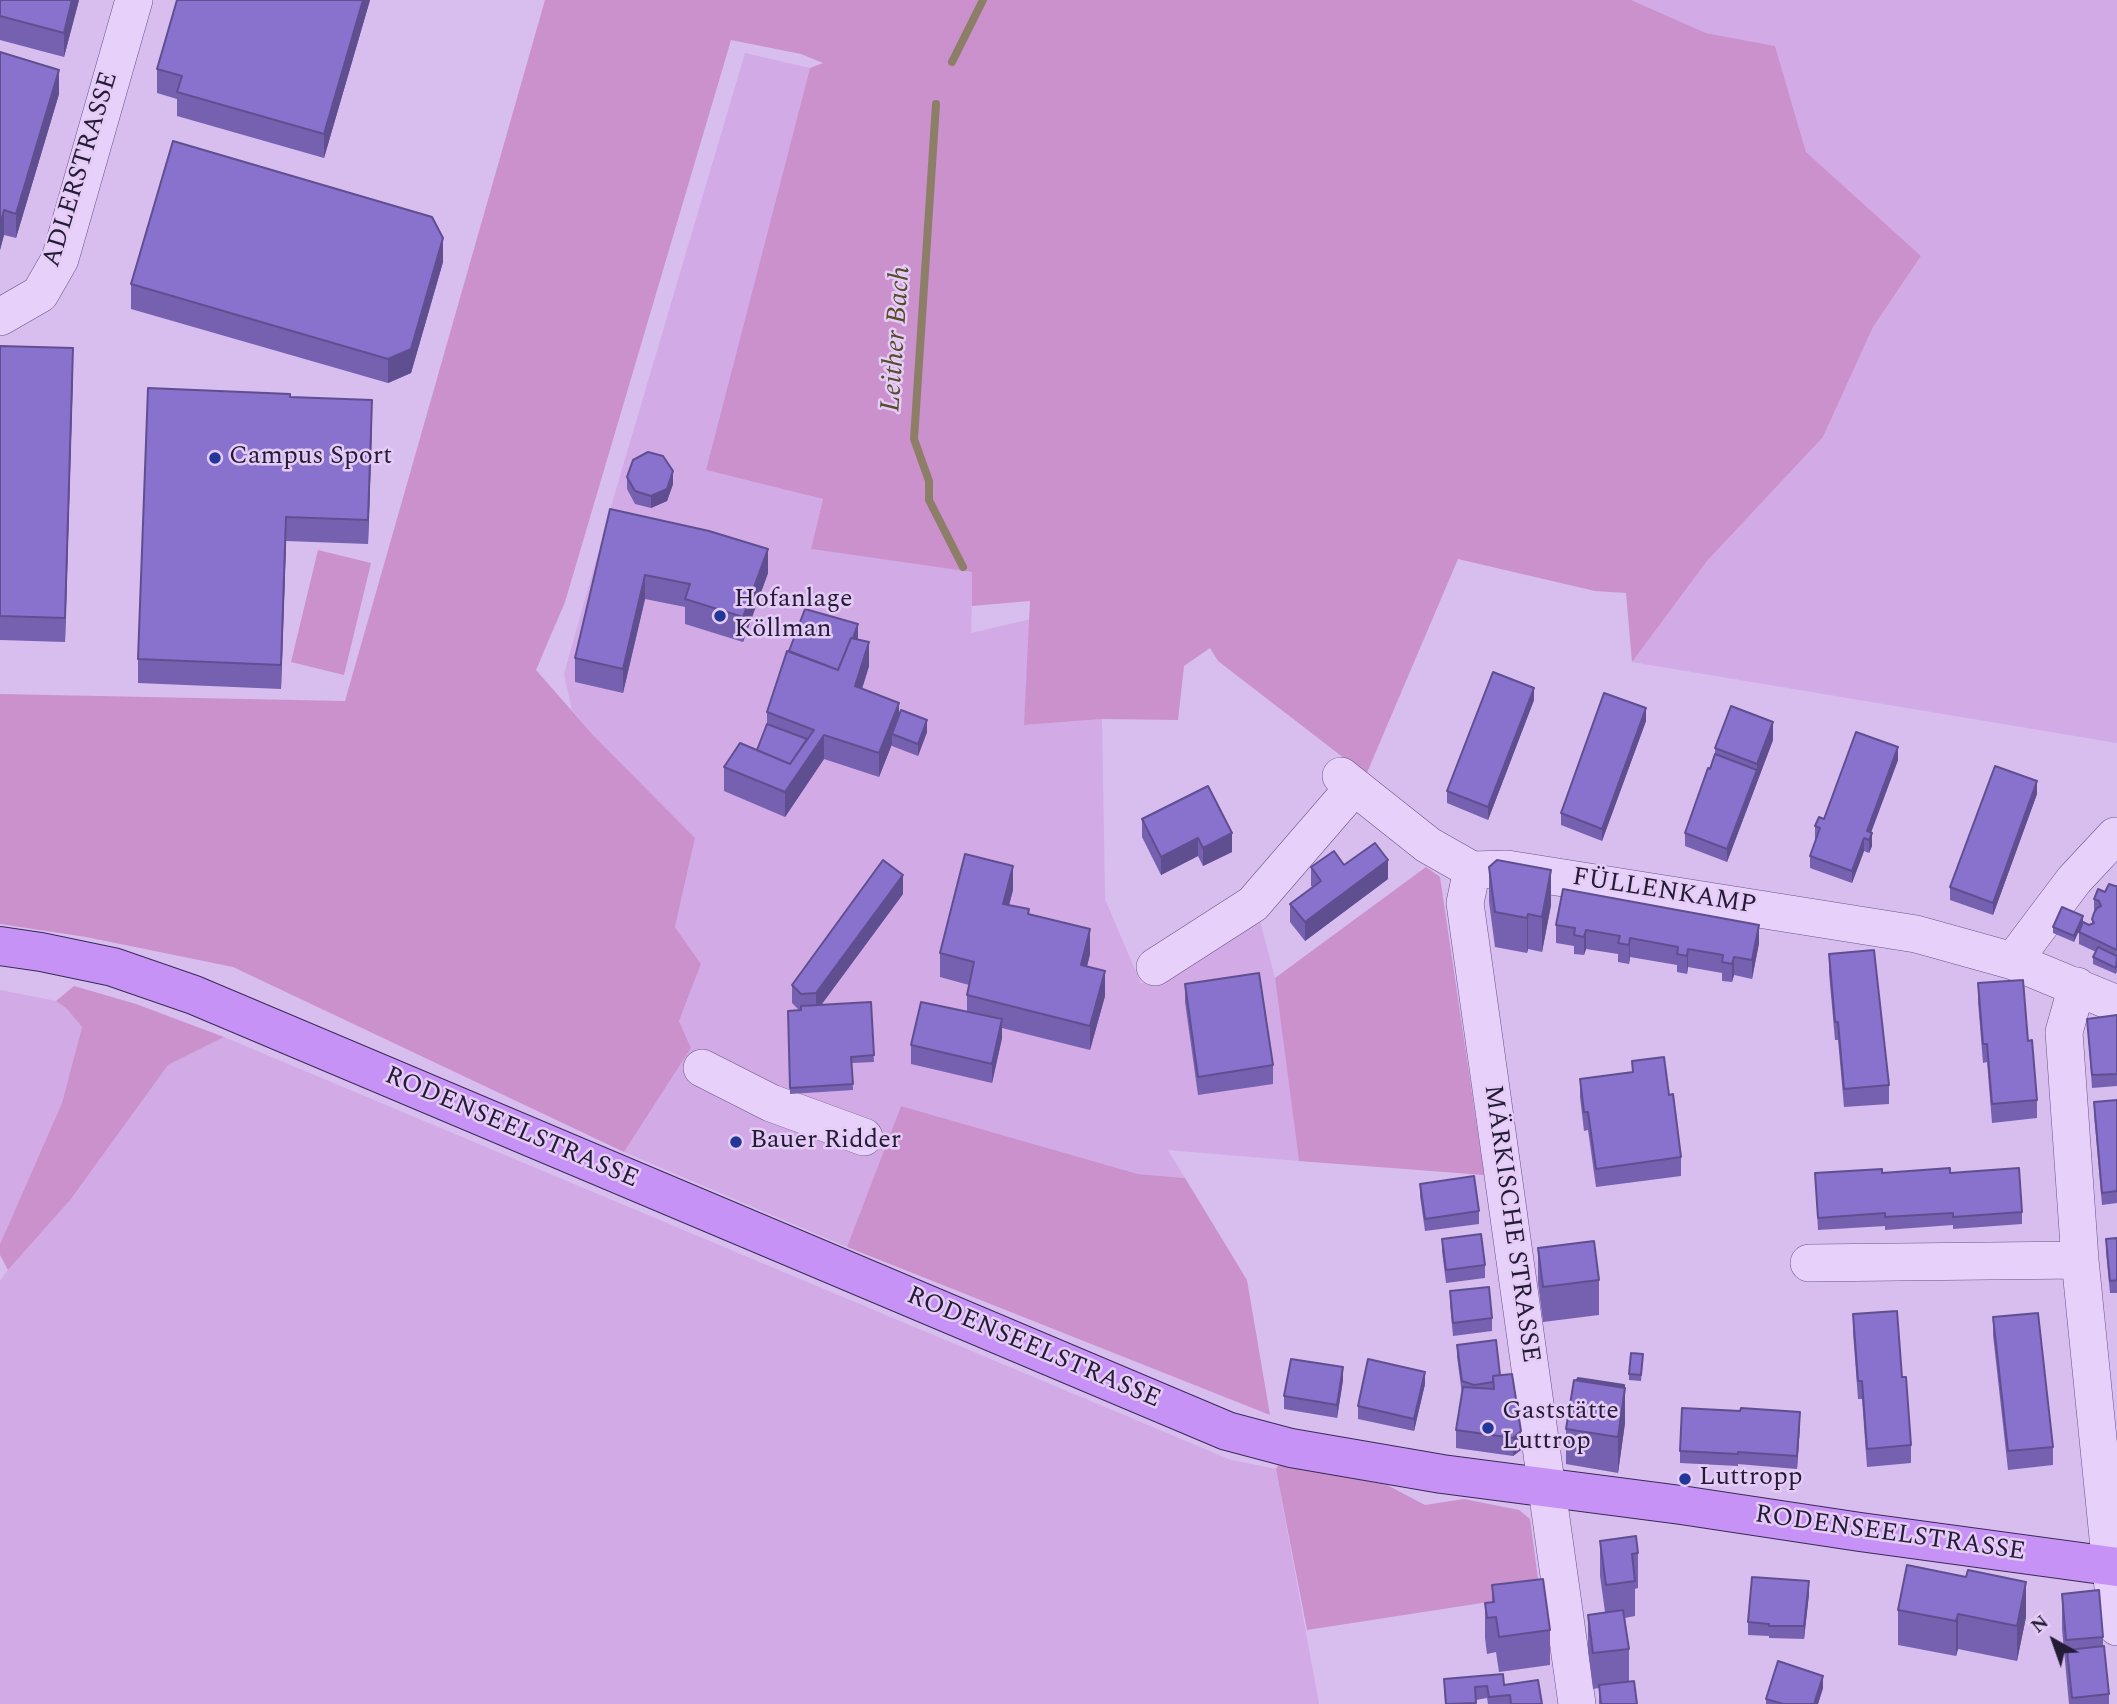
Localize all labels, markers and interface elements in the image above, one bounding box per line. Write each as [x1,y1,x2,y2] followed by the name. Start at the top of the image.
[37,69,127,271] street label: ADLERSTRASSE
[876,265,920,413] water label: Leither Bach
[229,442,392,474] place label: Campus Sport
[207,450,223,466] marker: Campus Sport
[734,585,853,646] place label: Hofanlage Köllman
[712,608,728,624] marker: Hofanlage Köllman
[1570,863,1758,923] street label: FÜLLENKAMP
[379,1061,643,1197] street label: RODENSEELSTRASSE
[1475,1083,1545,1365] street label: MÄRKISCHE STRASSE
[750,1126,901,1158] place label: Bauer Ridder
[728,1134,744,1150] marker: Bauer Ridder
[901,1281,1165,1417] street label: RODENSEELSTRASSE
[1502,1397,1619,1458] place label: Gaststätte Luttrop
[1480,1420,1496,1436] marker: Gaststätte Luttrop
[1699,1463,1803,1495] place label: Luttropp
[1677,1471,1693,1487] marker: Luttropp
[1753,1501,2027,1569] street label: RODENSEELSTRASSE
[2019,1606,2089,1676] north arrow
[2025,1608,2055,1641] text: N

